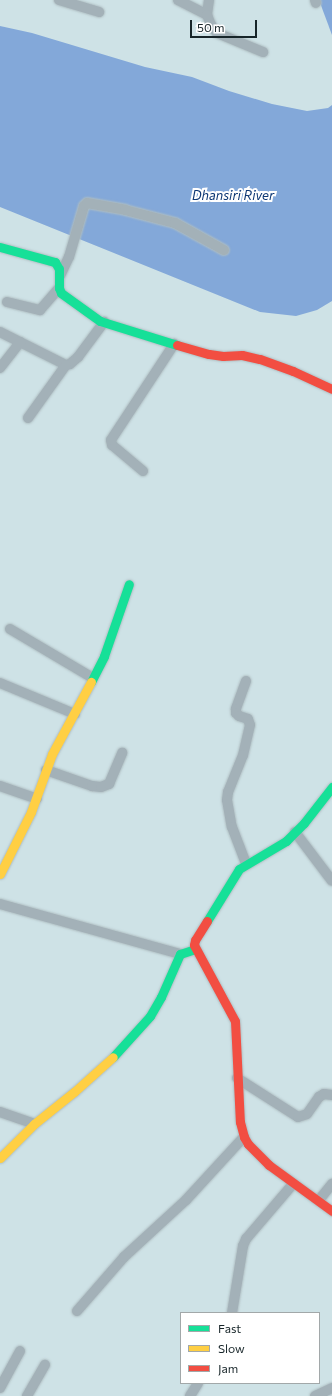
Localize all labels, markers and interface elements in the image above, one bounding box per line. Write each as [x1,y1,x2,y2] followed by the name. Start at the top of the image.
[192,12,259,38] scale bar
[197,20,225,34] text: 50 m
[192,187,274,203] water label: Dhansiri River
[180,1312,320,1384] legend
[218,1321,241,1335] text: Fast
[218,1341,245,1355] text: Slow
[218,1361,238,1375] text: Jam

